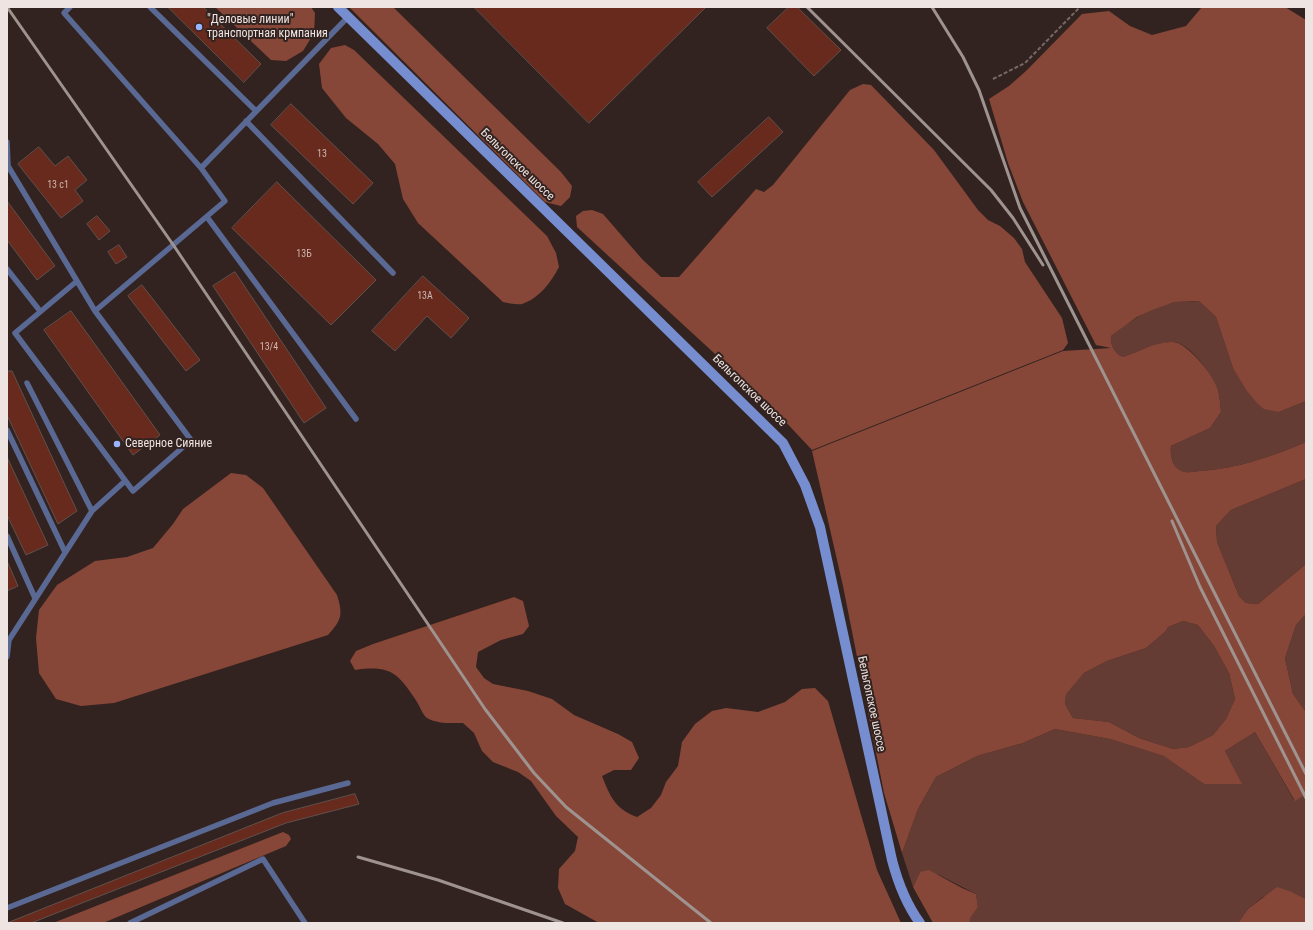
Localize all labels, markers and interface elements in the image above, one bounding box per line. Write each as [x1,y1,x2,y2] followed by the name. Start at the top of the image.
[207,13,328,41] place label: "Деловые линии" транспортная крмпания
[194,22,204,32] marker: "Деловые линии" транспортная крмпания
[477,126,557,204] street label: Бельгопское шоссе
[317,148,327,160] house number: 13
[47,179,69,191] house number: 13 с1
[296,248,312,260] house number: 13Б
[417,290,433,302] house number: 13А
[260,341,278,353] house number: 13/4
[709,352,789,430] street label: Бельгопское шоссе
[125,437,212,451] place label: Северное Сияние
[112,439,122,449] marker: Северное Сияние
[854,655,888,753] street label: Бельгопское шоссе

